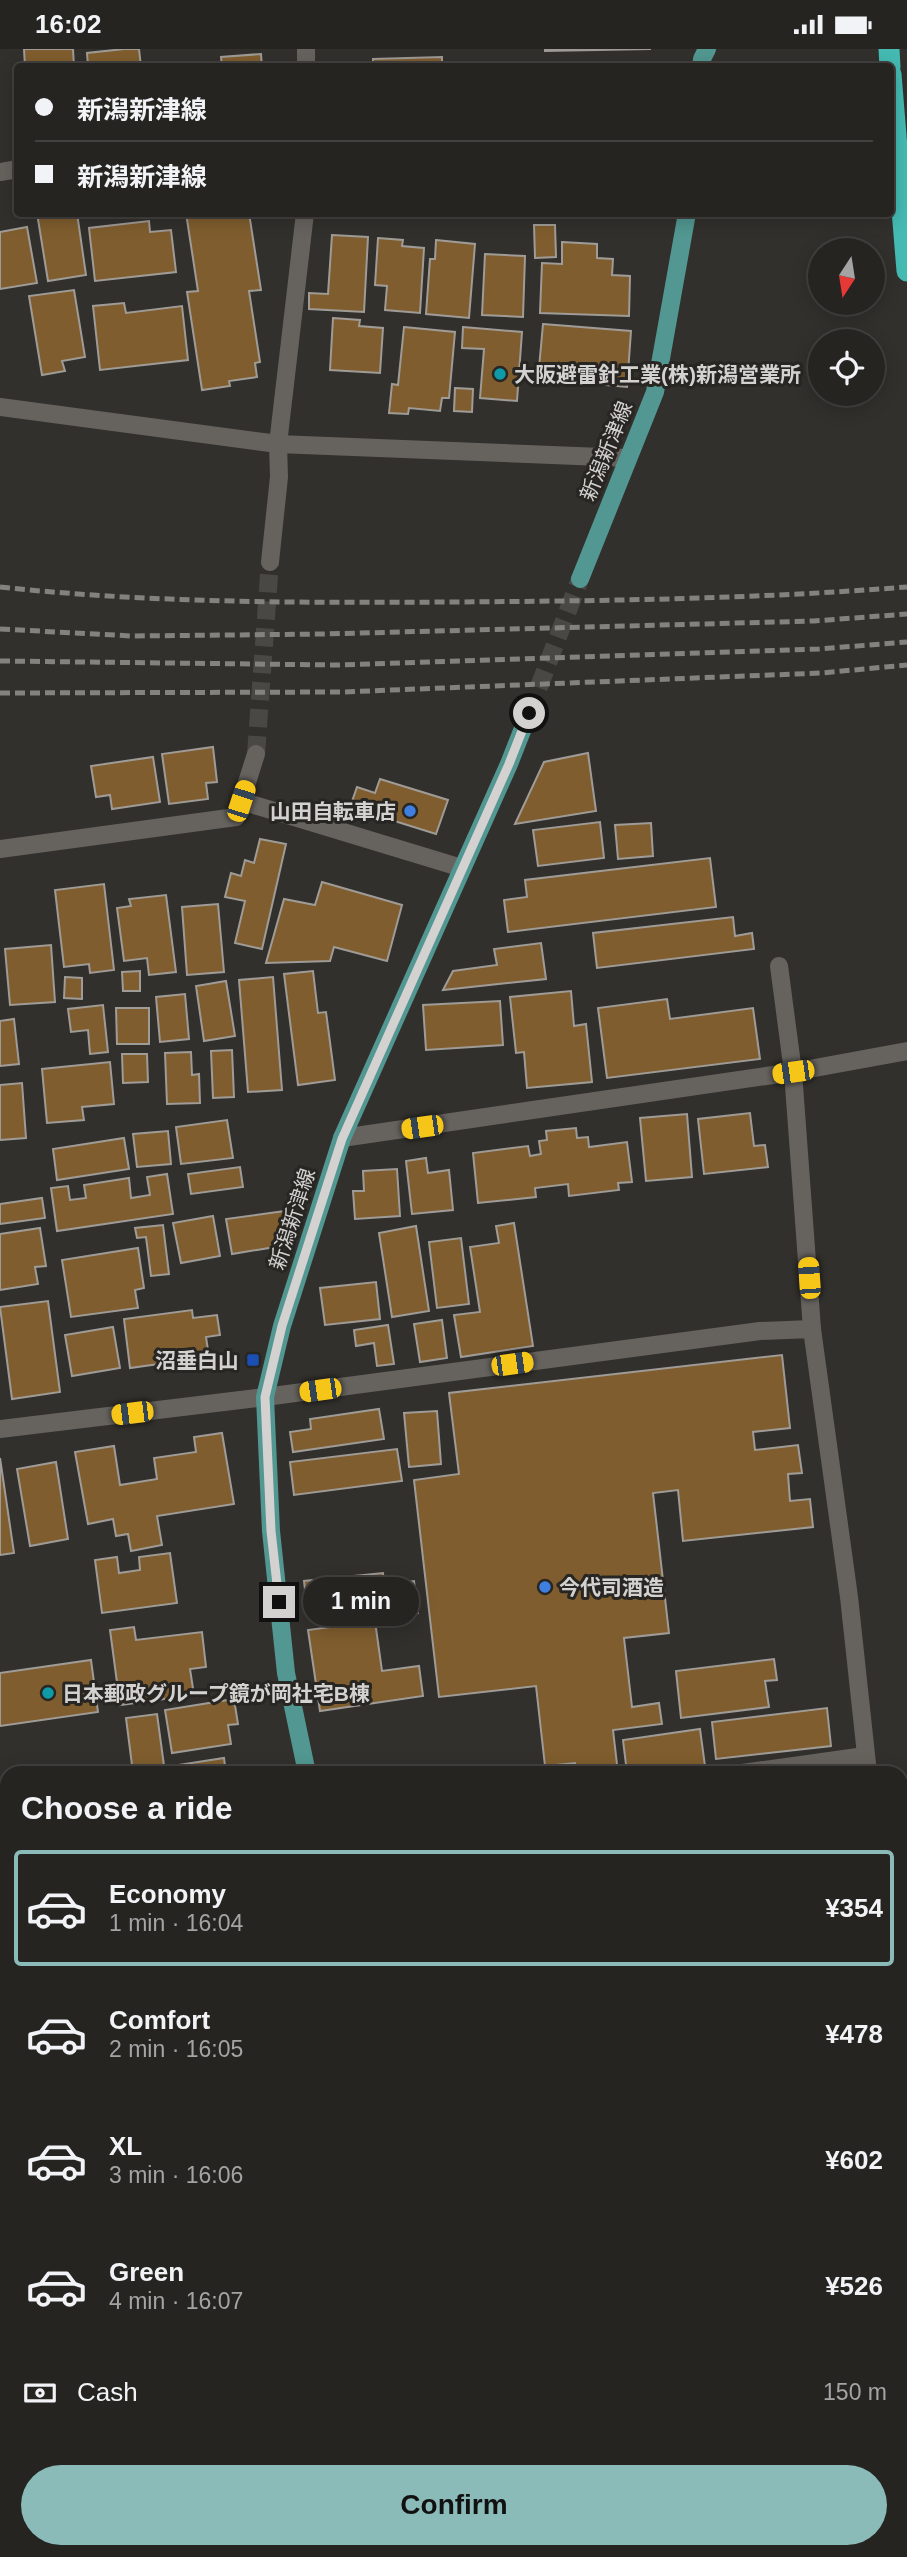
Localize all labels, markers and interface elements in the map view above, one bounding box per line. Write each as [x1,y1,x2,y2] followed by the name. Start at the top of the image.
[35,9,102,39] text: 16:02
[77,95,207,125] text: 新潟新津線
[77,162,207,192] text: 新潟新津線
[808,238,886,315] north arrow
[808,238,885,406] map controls
[808,329,885,406] button: locate
[514,363,801,386] place label: 大阪避雷針工業(株)新潟営業所
[492,366,508,382] marker: 大阪避雷針工業(株)新潟営業所
[576,398,636,504] street label: 新潟新津線
[513,697,545,729] route start
[225,778,258,824] car
[270,800,396,823] place label: 山田自転車店
[402,803,418,819] marker: 山田自転車店
[771,1059,816,1085] car
[400,1114,445,1140] car
[265,1166,319,1272] street label: 新潟新津線
[798,1256,821,1300] car
[155,1349,239,1372] place label: 沼垂白山
[490,1351,535,1377] car
[245,1352,261,1368] marker: 沼垂白山
[298,1377,343,1403] car
[110,1400,155,1426] car
[559,1576,664,1599] place label: 今代司酒造
[304,1577,419,1627] callout: 1 min
[537,1579,553,1595] marker: 今代司酒造
[263,1586,295,1618] route end
[331,1588,391,1614] text: 1 min
[62,1682,370,1705] place label: 日本郵政グループ鏡が岡社宅B棟
[40,1685,56,1701] marker: 日本郵政グループ鏡が岡社宅B棟
[21,1790,233,1826] text: Choose a ride
[25,1877,88,1940] icon: car
[109,1879,226,1909] text: Economy
[825,1893,883,1923] text: ¥354
[109,1910,243,1936] text: 1 min · 16:04
[25,2003,88,2066] icon: car
[109,2005,210,2035] text: Comfort
[825,2019,883,2049] text: ¥478
[109,2036,243,2062] text: 2 min · 16:05
[25,2129,88,2192] icon: car
[109,2131,142,2161] text: XL
[825,2145,883,2175] text: ¥602
[109,2162,243,2188] text: 3 min · 16:06
[25,2255,88,2318] icon: car
[109,2257,184,2287] text: Green
[825,2271,883,2301] text: ¥526
[109,2288,243,2314] text: 4 min · 16:07
[21,2374,59,2412] icon: cash
[77,2377,138,2407] text: Cash
[823,2379,887,2405] text: 150 m
[21,2465,887,2545] button: Confirm

